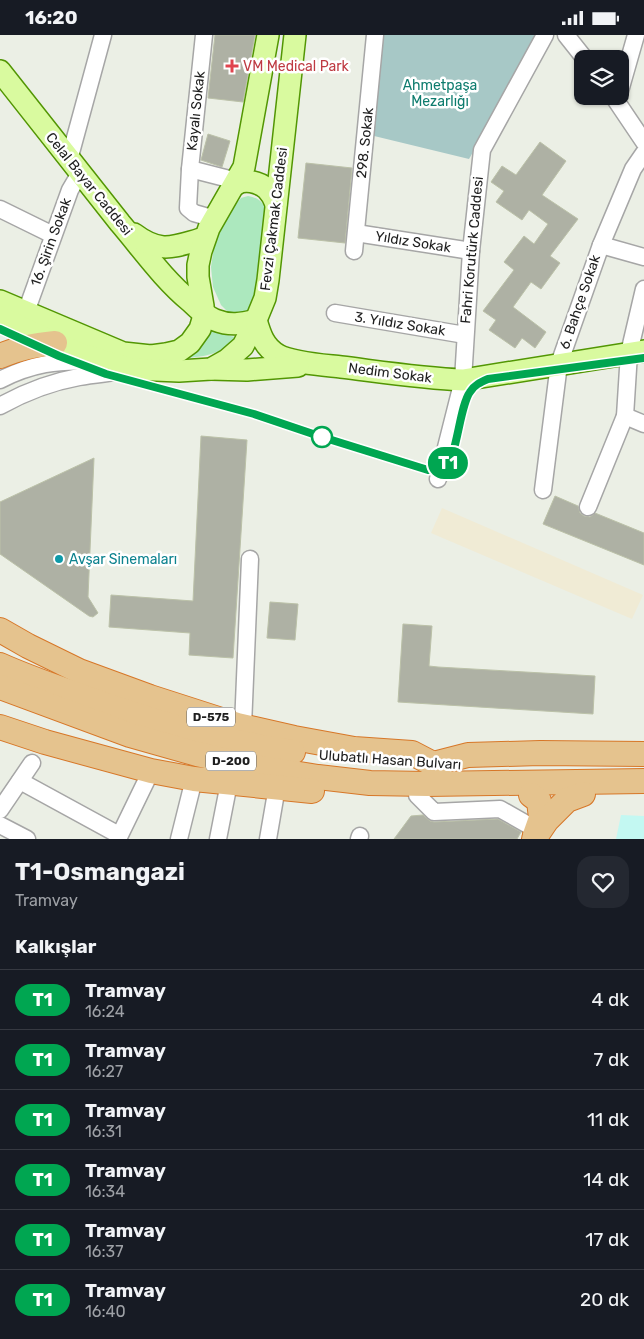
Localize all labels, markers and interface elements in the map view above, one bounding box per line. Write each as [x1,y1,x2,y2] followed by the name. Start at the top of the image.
[25,6,78,29] text: 16:20
[574,50,629,105] map controls
[574,50,629,105] button: layers
[243,58,350,75] place label: VM Medical Park
[225,59,239,73] marker: VM Medical Park
[183,70,209,152] street label: Kayalı Sokak
[403,77,477,110] park label: Ahmetpaşa Mezarlığı
[353,106,377,179] street label: 298. Sokak
[42,129,136,239] street label: Celal Bayar Caddesi
[257,146,291,292] street label: Fevzi Çakmak Caddesi
[457,176,487,324] street label: Fahri Korutürk Caddesi
[27,195,75,289] street label: 16. Şirin Sokak
[374,228,453,257] street label: Yıldız Sokak
[556,252,604,351] street label: 6. Bahçe Sokak
[353,308,447,340] street label: 3. Yıldız Sokak
[347,359,433,387] street label: Nedim Sokak
[311,426,333,448] unlabelled marker
[426,447,470,479] line badge: T1
[438,452,458,474] text: T1
[69,551,177,568] place label: Avşar Sinemaları
[53,553,65,565] marker: Avşar Sinemaları
[187,707,235,727] road number: D-575
[318,747,462,773] street label: Ulubatlı Hasan Bulvarı
[206,751,256,771] road number: D-200
[577,856,629,908] button: heart
[15,858,185,886] text: T1-Osmangazi
[15,891,78,910] text: Tramvay
[15,935,96,958] text: Kalkışlar
[85,979,166,1002] text: Tramvay
[591,988,629,1011] text: 4 dk
[32,989,53,1011] text: T1
[85,1002,125,1021] text: 16:24
[85,1039,166,1062] text: Tramvay
[593,1048,629,1071] text: 7 dk
[32,1049,53,1071] text: T1
[85,1062,123,1081] text: 16:27
[85,1099,166,1122] text: Tramvay
[587,1108,629,1131] text: 11 dk
[32,1109,53,1131] text: T1
[85,1122,122,1141] text: 16:31
[85,1159,166,1182] text: Tramvay
[583,1168,629,1191] text: 14 dk
[32,1169,53,1191] text: T1
[85,1182,125,1201] text: 16:34
[85,1219,166,1242] text: Tramvay
[585,1228,629,1251] text: 17 dk
[32,1229,53,1251] text: T1
[85,1242,123,1261] text: 16:37
[85,1279,166,1302] text: Tramvay
[580,1288,629,1311] text: 20 dk
[32,1289,53,1311] text: T1
[85,1302,126,1321] text: 16:40

